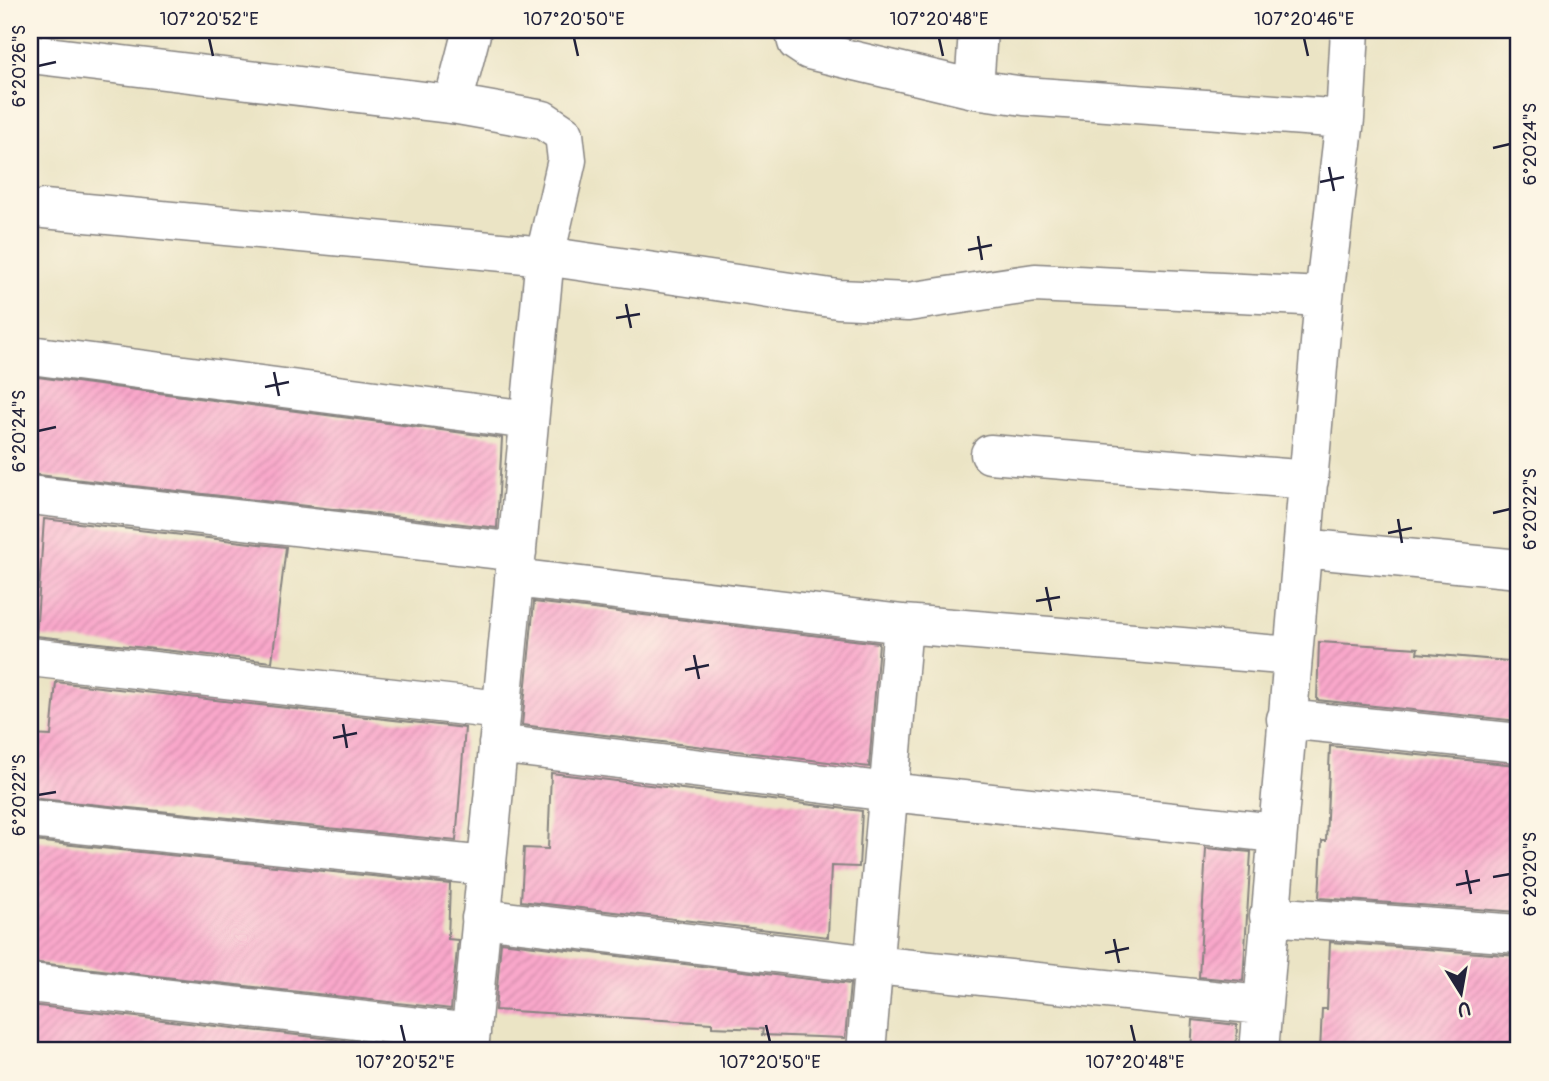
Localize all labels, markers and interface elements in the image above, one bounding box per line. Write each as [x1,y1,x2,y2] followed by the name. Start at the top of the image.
[159,8,259,31] text: 107°20'52"E
[523,8,625,31] text: 107°20'50"E
[890,8,988,31] text: 107°20'48"E
[1254,8,1354,31] text: 107°20'46"E
[8,25,31,107] text: 6°20'26"S
[1519,103,1542,185] text: 6°20'24"S
[8,390,31,472] text: 6°20'24"S
[1519,468,1542,550] text: 6°20'22"S
[8,754,31,836] text: 6°20'22"S
[1519,832,1542,916] text: 6°20'20"S
[1426,958,1496,1028] north arrow
[1456,996,1473,1022] text: U
[355,1051,455,1074] text: 107°20'52"E
[719,1051,821,1074] text: 107°20'50"E
[1086,1051,1184,1074] text: 107°20'48"E

